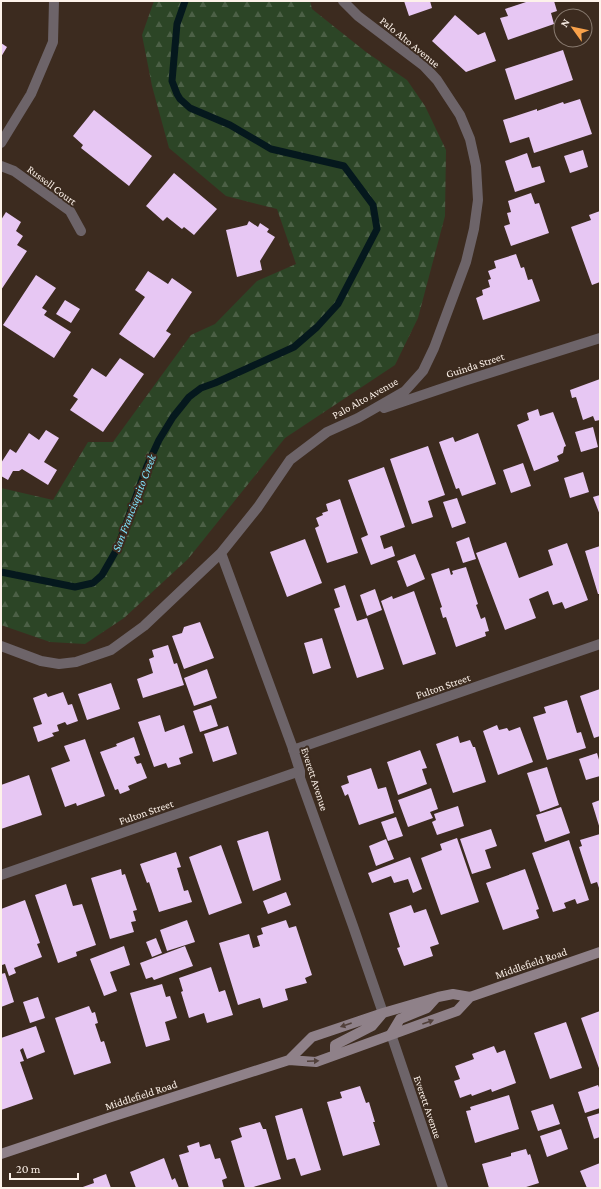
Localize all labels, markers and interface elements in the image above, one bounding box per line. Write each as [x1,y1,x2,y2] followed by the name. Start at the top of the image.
[553,8,593,48] north arrow
[378,14,442,70] street label: Palo Alto Avenue
[558,16,572,29] text: N
[25,163,79,208] street label: Russell Court
[444,350,506,380] street label: Guinda Street
[330,375,400,421] street label: Palo Alto Avenue
[109,452,159,554] water label: San Francisquito Creek
[414,671,472,701] street label: Fulton Street
[299,746,331,812] street label: Everett Avenue
[117,797,175,827] street label: Fulton Street
[494,945,569,981] street label: Middlefield Road
[422,1018,434,1024] one-way arrow
[339,1023,351,1029] one-way arrow
[306,1058,319,1064] one-way arrow
[412,1074,444,1140] street label: Everett Avenue
[103,1078,179,1112] street label: Middlefield Road
[10,1155,78,1181] scale bar
[16,1162,41,1176] text: 20 m

